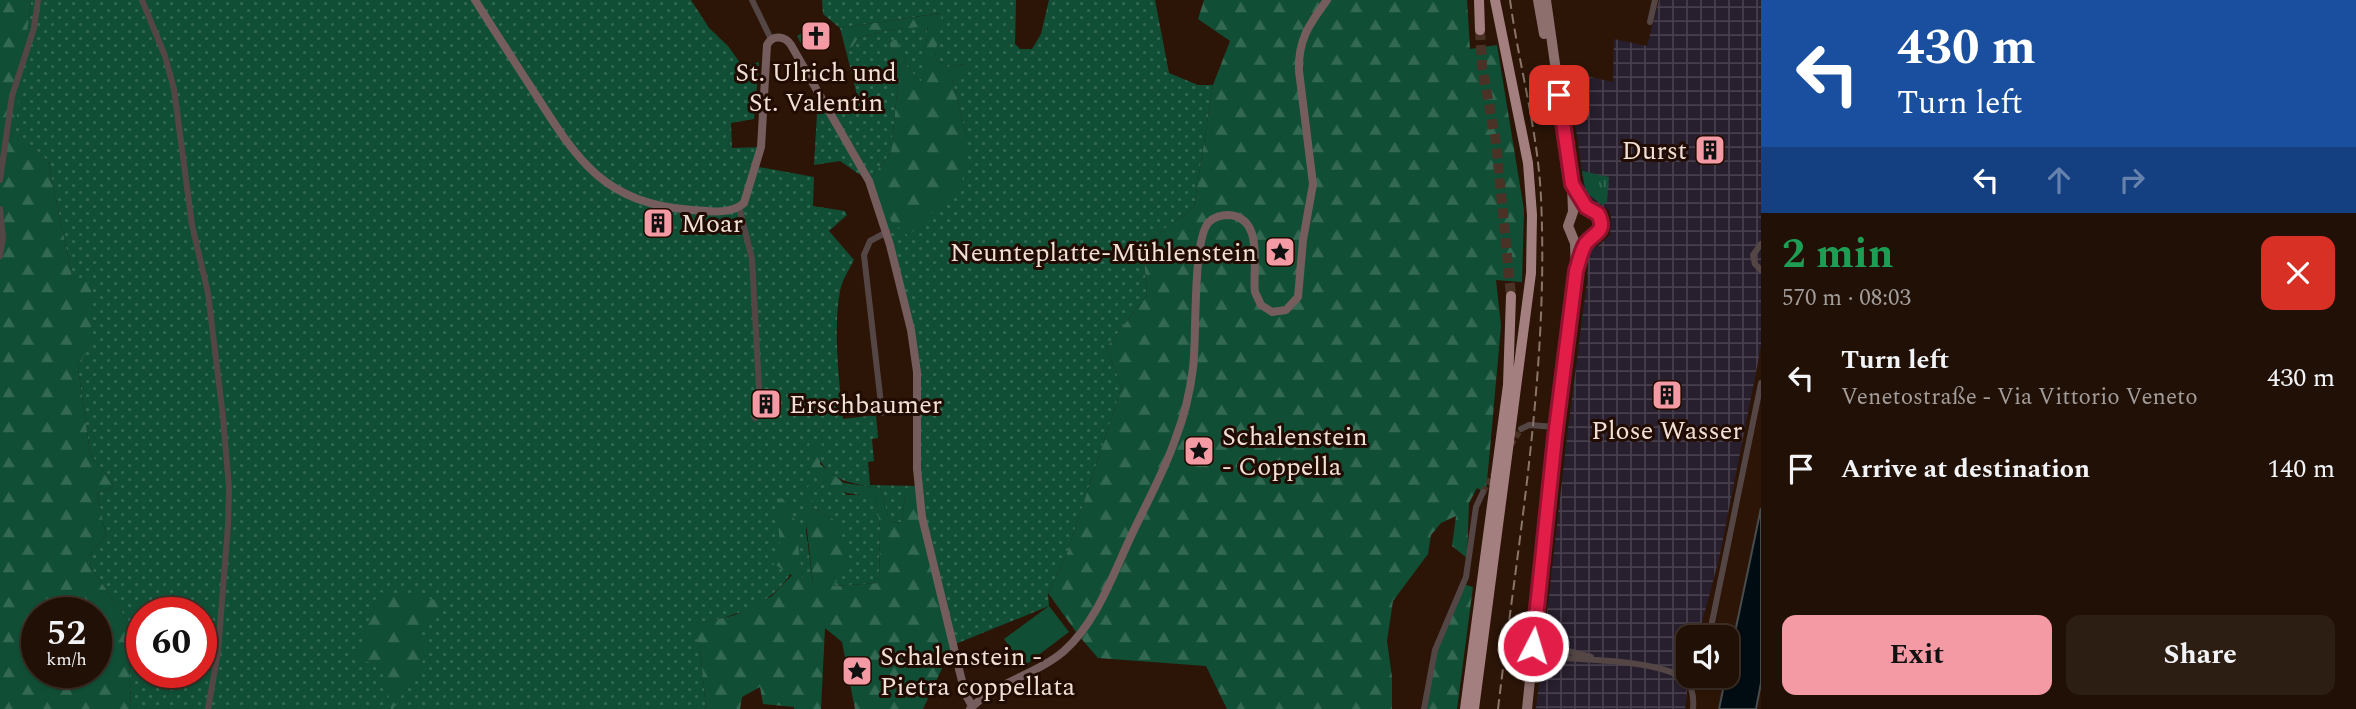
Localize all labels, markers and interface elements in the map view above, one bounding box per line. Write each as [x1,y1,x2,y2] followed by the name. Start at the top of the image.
[1897,11,2036,86] text: 430 m
[799,19,833,53] church icon: St. Ulrich und St. Valentin
[1782,28,1873,119] icon: left
[735,53,897,123] place label: St. Ulrich und St. Valentin
[1529,65,1589,125] pin
[1540,76,1578,114] icon: arrive
[1897,79,2023,128] text: Turn left
[1622,131,1687,171] place label: Durst
[1693,133,1727,167] building icon: Durst
[1967,161,2005,199] icon: left
[2040,161,2078,199] icon: ahead
[2113,161,2151,199] icon: right
[681,204,743,244] place label: Moar
[641,206,675,240] building icon: Moar
[1782,223,1894,286] text: 2 min
[950,233,1257,273] place label: Neunteplatte-Mühlenstein
[1263,235,1297,269] place icon: Neunteplatte-Mühlenstein
[2261,236,2335,310] button: close
[1782,281,1911,316] text: 570 m · 08:03
[1841,340,1949,380] text: Turn left
[2267,358,2335,398] text: 430 m
[1782,359,1820,397] icon: left
[1650,378,1684,412] building icon: Plose Wasser
[1841,380,2198,415] text: Venetostraße - Via Vittorio Veneto
[789,385,942,425] place label: Erschbaumer
[749,387,783,421] building icon: Erschbaumer
[1591,411,1743,451] place label: Plose Wasser
[1222,417,1368,487] place label: Schalenstein - Coppella
[1182,434,1216,468] place icon: Schalenstein - Coppella
[1841,449,2090,489] text: Arrive at destination
[2267,449,2335,489] text: 140 m
[1782,450,1820,488] icon: arrive
[126,597,217,688] speed limit sign: 60
[47,607,86,660] text: 52
[1496,609,1570,683] position arrow
[1782,615,2052,695] button: Exit
[2066,615,2335,695] button: Share
[1676,625,1739,688] map controls
[1676,625,1739,688] button: sound
[880,637,1075,707] place label: Schalenstein - Pietra coppellata
[46,646,87,673] text: km/h
[840,654,874,688] place icon: Schalenstein - Pietra coppellata

